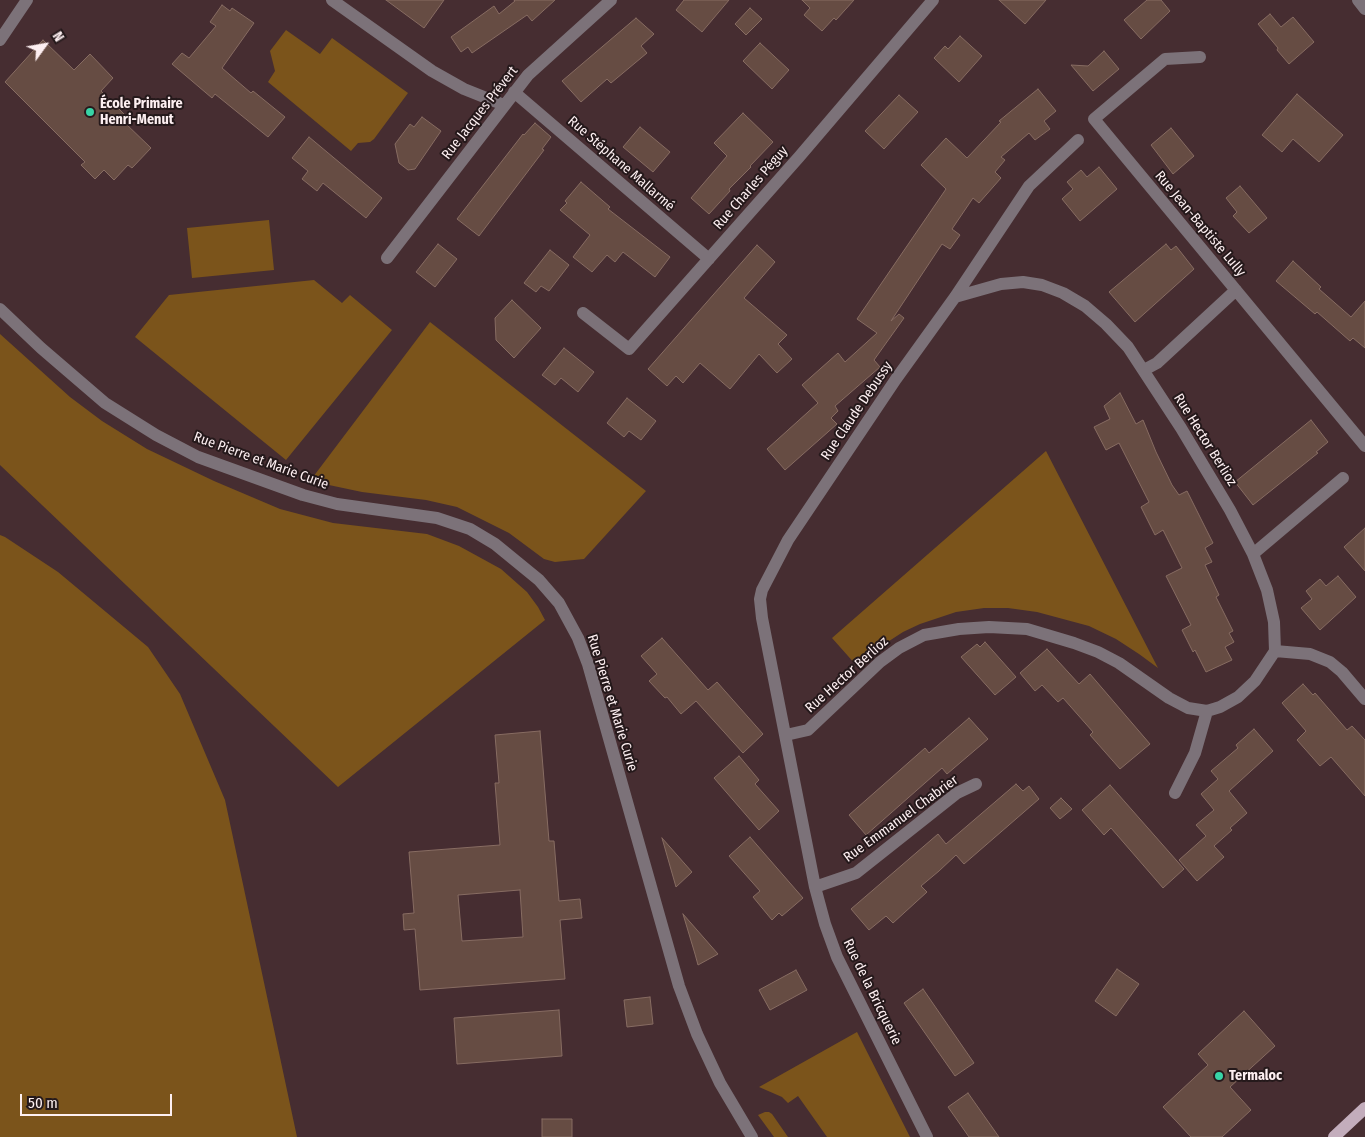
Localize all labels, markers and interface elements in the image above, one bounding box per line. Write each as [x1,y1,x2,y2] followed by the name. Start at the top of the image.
[20,20,70,70] north arrow
[49,29,68,45] text: N
[438,63,522,163] street label: Rue Jacques Prévert
[100,96,183,128] place label: École Primaire Henri-Menut
[84,106,96,118] marker: École Primaire Henri-Menut
[564,113,678,215] street label: Rue Stéphane Mallarmé
[710,143,792,233] street label: Rue Charles Péguy
[1151,168,1249,280] street label: Rue Jean-Baptiste Lully
[818,358,896,464] street label: Rue Claude Debussy
[1170,391,1240,489] street label: Rue Hector Berlioz
[191,429,331,493] street label: Rue Pierre et Marie Curie
[583,633,641,773] street label: Rue Pierre et Marie Curie
[802,633,892,717] street label: Rue Hector Berlioz
[840,772,962,866] street label: Rue Emmanuel Chabrier
[839,936,905,1048] street label: Rue de la Bricquerie
[1229,1068,1282,1084] place label: Termaloc
[1213,1070,1225,1082] marker: Termaloc
[22,1084,175,1116] scale bar
[28,1094,58,1112] text: 50 m

